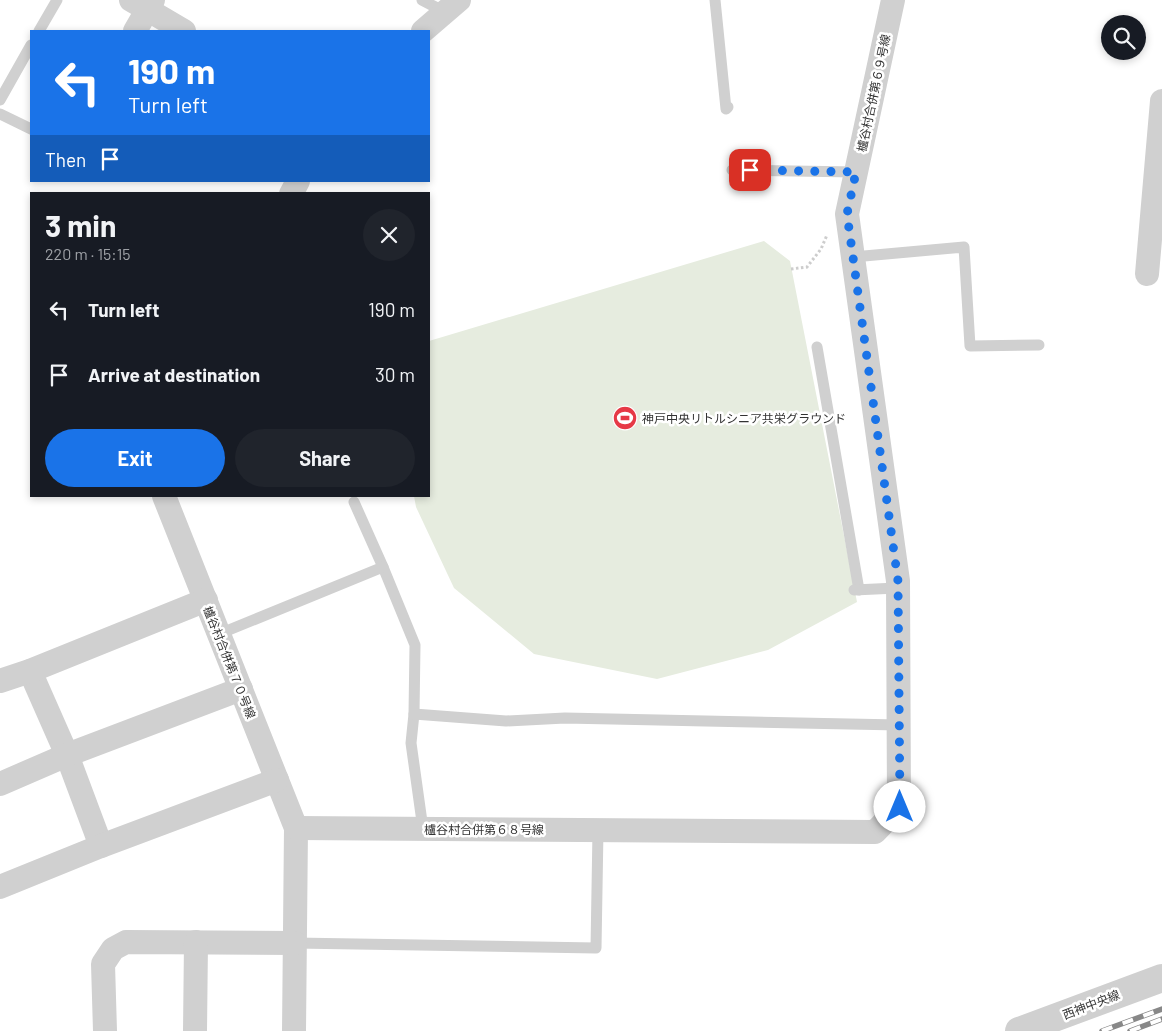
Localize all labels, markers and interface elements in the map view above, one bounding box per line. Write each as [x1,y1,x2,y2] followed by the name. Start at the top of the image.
[1101,15,1146,60] map controls
[1101,15,1146,60] button: search
[854,33,892,153] street label: 櫨谷村合併第６９号線
[128,49,215,91] text: 190 m
[45,50,110,115] icon: left
[128,91,208,117] text: Turn left
[96,145,124,173] icon: arrive
[45,148,86,171] text: Then
[729,149,771,191] pin
[736,156,764,184] icon: arrive
[45,207,116,243] text: 3 min
[363,209,415,261] button: close
[45,244,130,263] text: 220 m · 15:15
[45,296,73,324] icon: left
[88,298,159,321] text: Turn left
[368,298,415,321] text: 190 m
[45,361,73,389] icon: arrive
[88,363,260,386] text: Arrive at destination
[375,363,415,386] text: 30 m
[612,405,638,431] sports icon: 神戸中央リトルシニア共栄グラウンド
[642,411,846,425] place label: 神戸中央リトルシニア共栄グラウンド
[45,429,225,487] button: Exit
[235,429,415,487] button: Share
[201,604,259,720] street label: 櫨谷村合併第７０号線
[873,780,925,832] position arrow
[424,822,544,836] street label: 櫨谷村合併第６８号線
[1060,987,1122,1021] street label: 西神中央線

